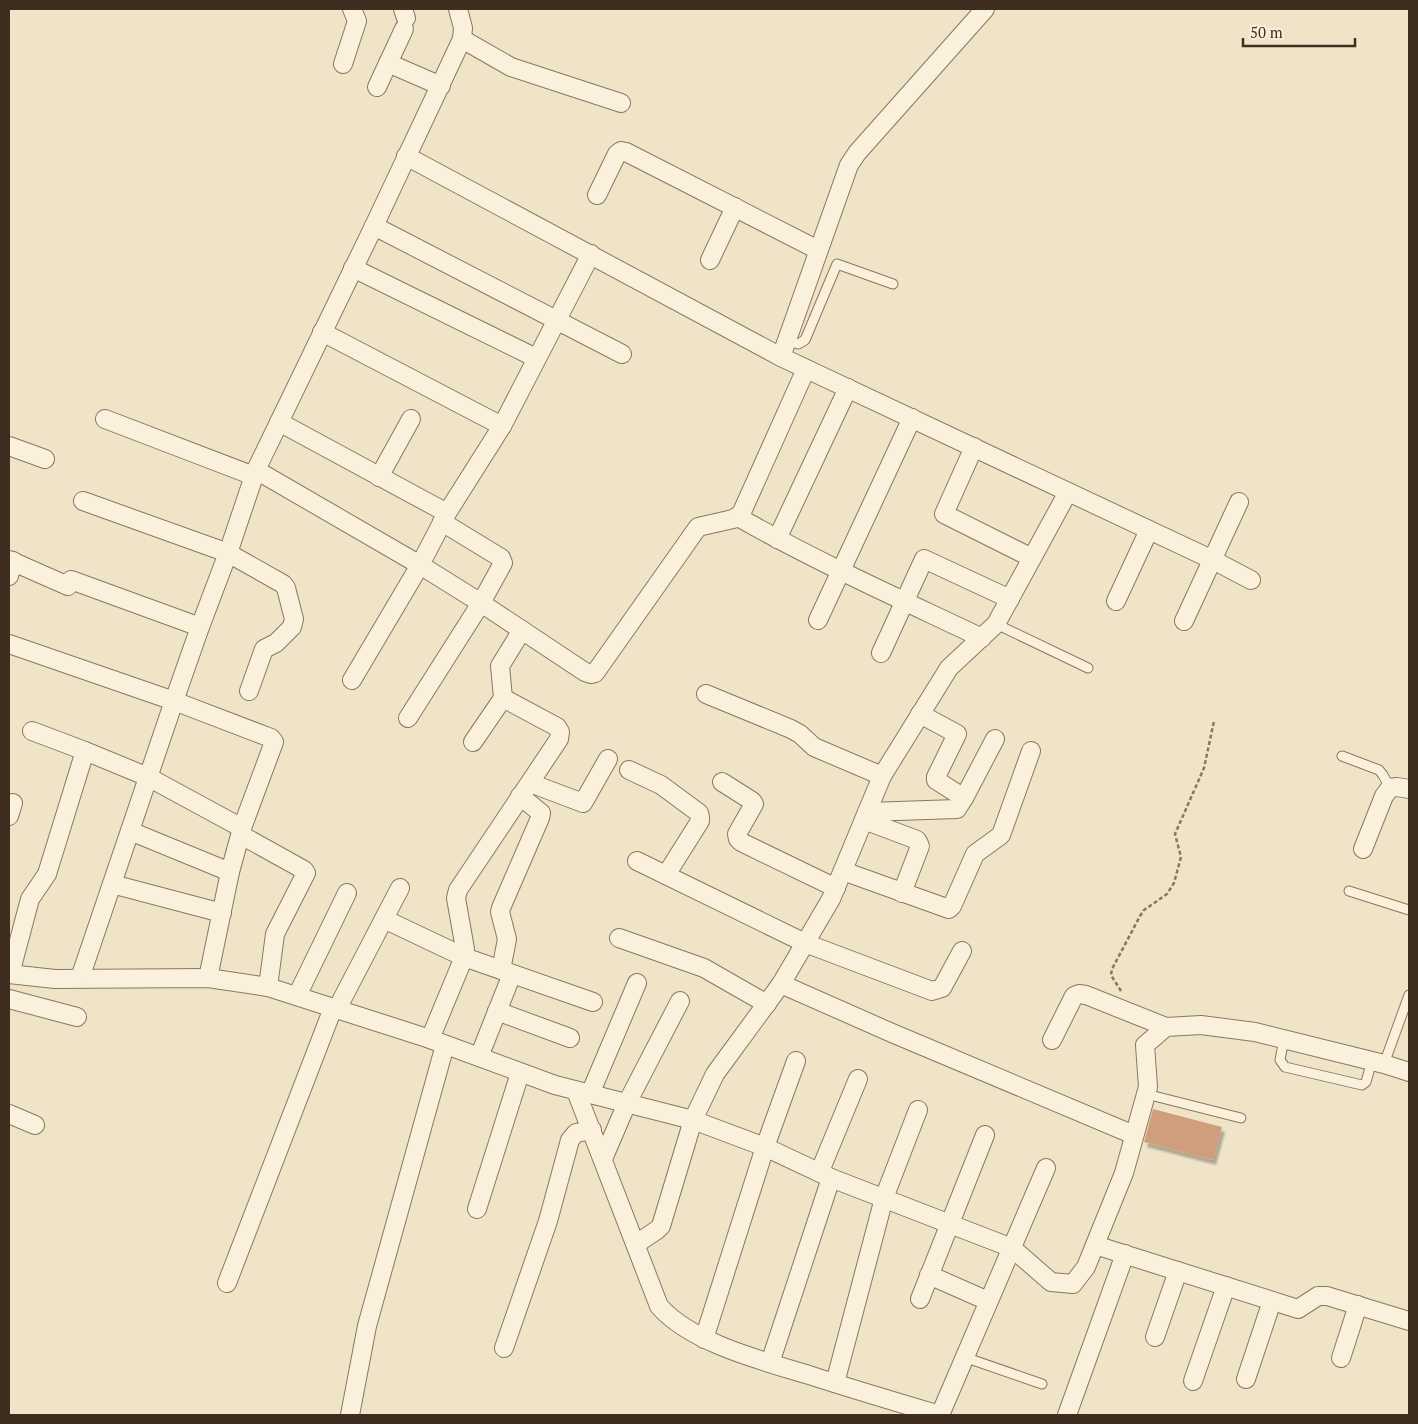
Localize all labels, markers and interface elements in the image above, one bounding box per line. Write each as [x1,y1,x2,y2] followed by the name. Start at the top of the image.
[1243,15,1356,47] scale bar
[1250,22,1283,42] text: 50 m

